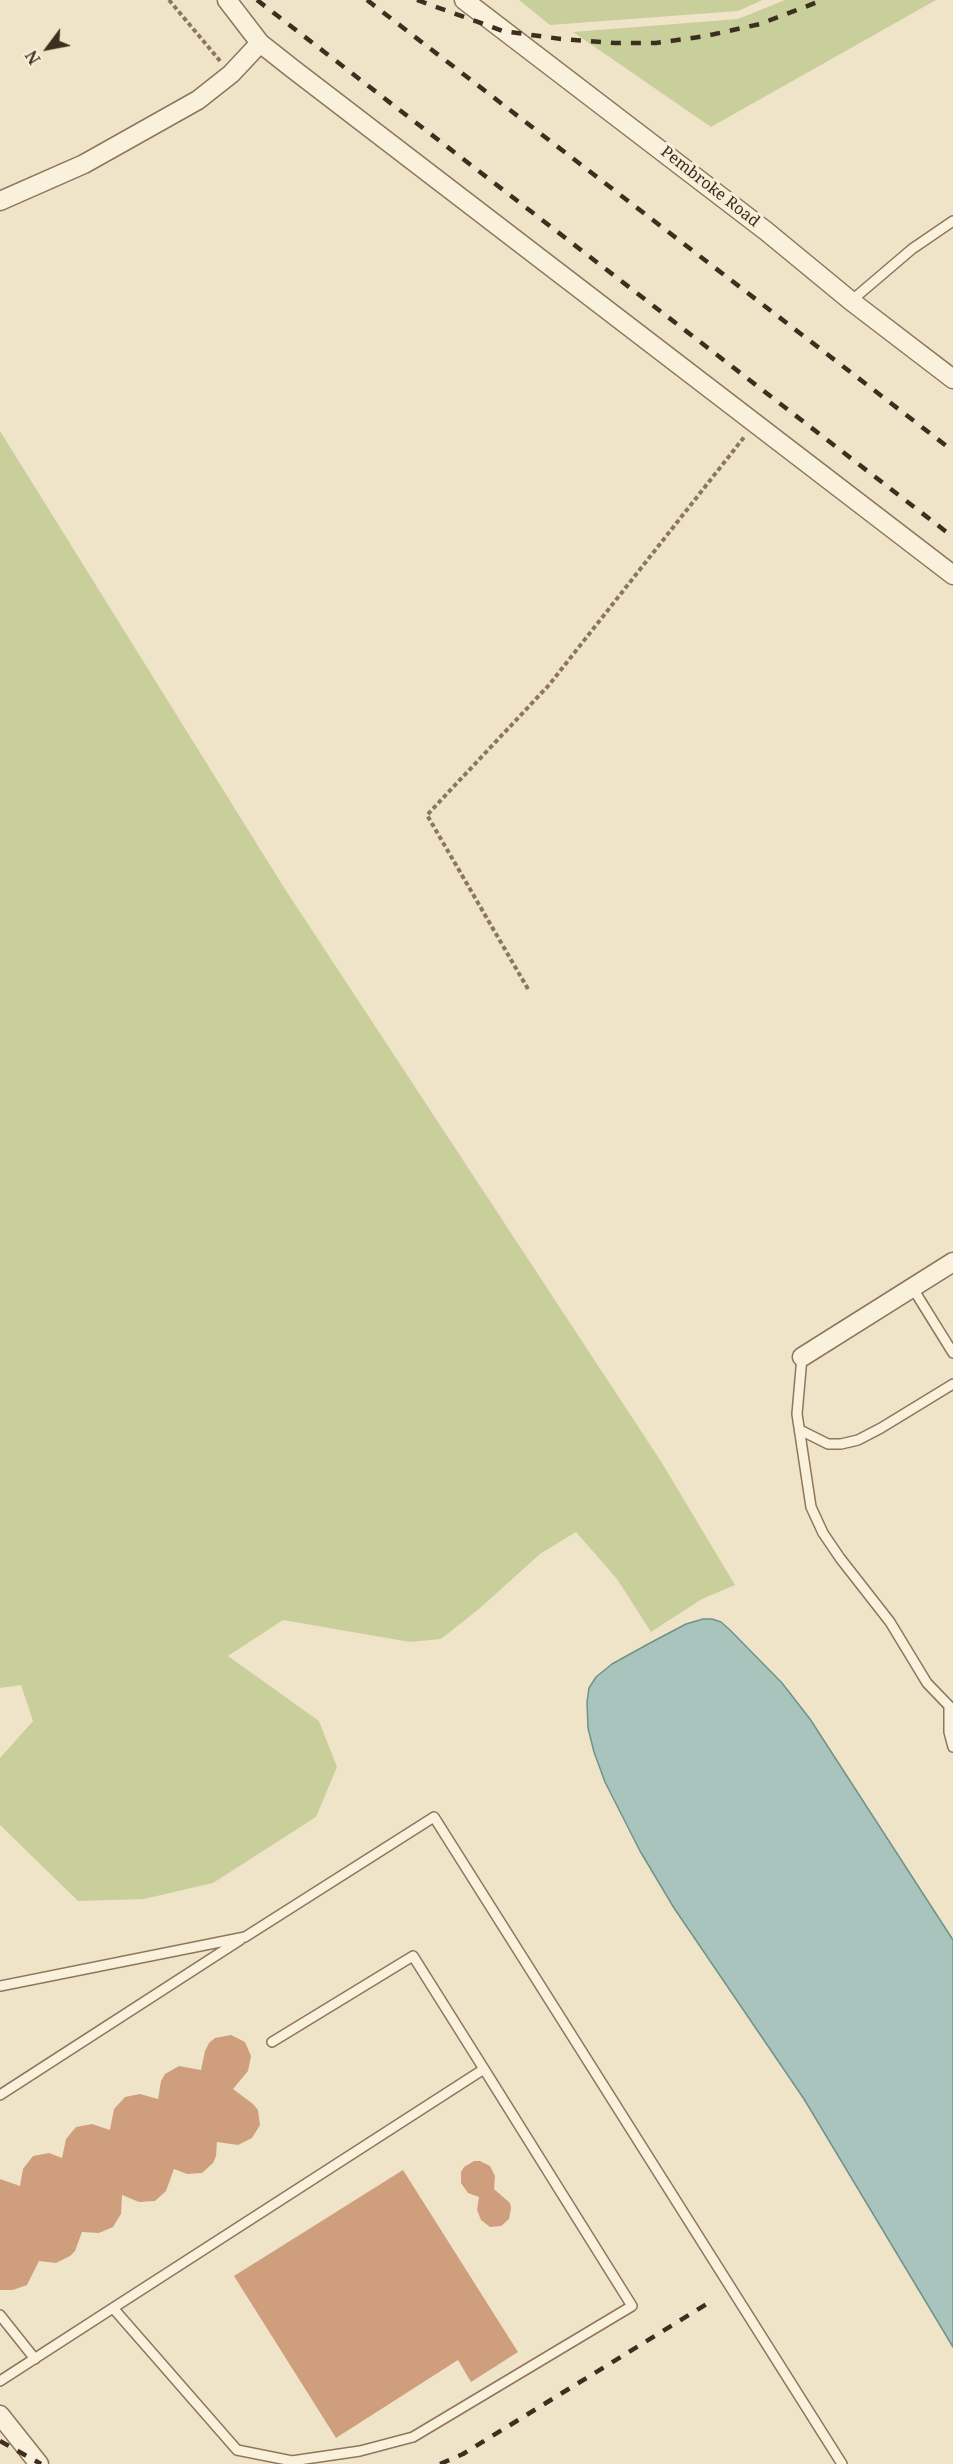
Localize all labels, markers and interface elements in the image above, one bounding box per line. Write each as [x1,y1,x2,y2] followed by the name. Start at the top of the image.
[18,18,78,78] north arrow
[20,46,45,69] text: N
[657,142,763,232] street label: Pembroke Road

